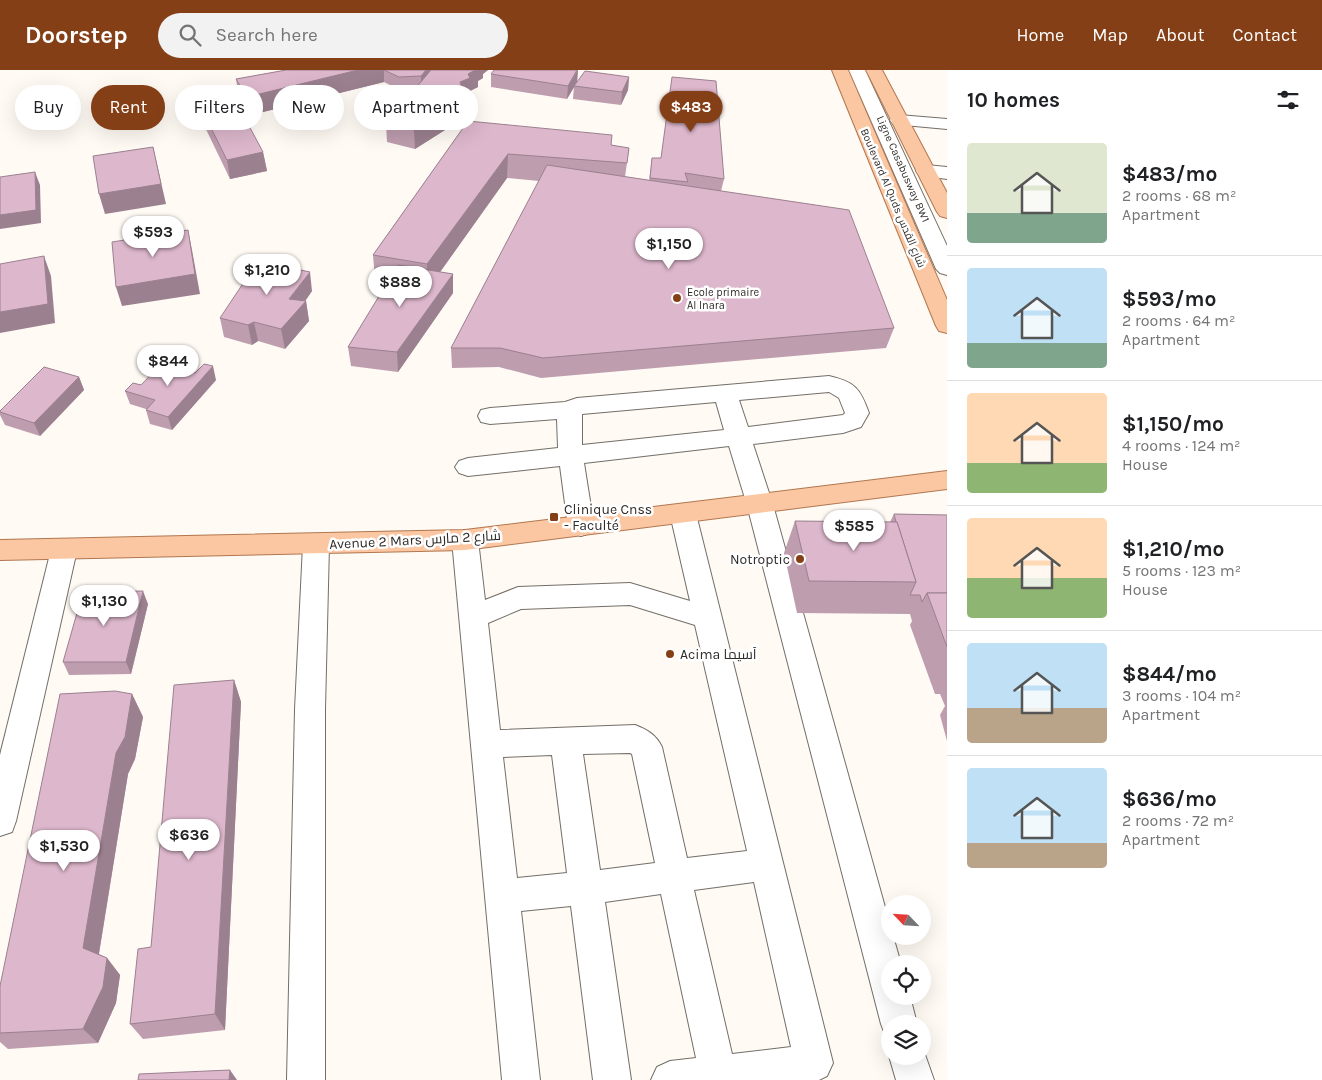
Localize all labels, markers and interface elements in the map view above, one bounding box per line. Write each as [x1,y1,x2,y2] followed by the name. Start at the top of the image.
[158,13,508,58] search box
[25,21,128,49] text: Doorstep
[176,21,204,49] icon: search
[216,24,318,46] text: Search here
[1016,24,1064,46] text: Home
[1092,24,1128,46] text: Map
[1156,24,1205,46] text: About
[1233,24,1297,46] text: Contact
[15,85,81,130] chip: Buy
[91,85,165,130] chip: Rent
[175,85,263,130] chip: Filters
[273,85,344,130] chip: New
[354,85,478,130] chip: Apartment
[1274,86,1302,114] icon: filters
[967,88,1060,112] text: 10 homes
[661,90,721,133] pin: $483
[671,97,711,116] text: $483
[874,114,932,224] street label: Ligne Casabusway BW1
[857,127,928,270] street label: Boulevard Al Quds شارع القدس
[1122,162,1217,186] text: $483/mo
[1007,163,1067,223] icon: home
[1122,186,1236,205] text: 2 rooms · 68 m²
[1122,205,1200,224] text: Apartment
[123,216,183,258] pin: $593
[133,222,173,241] text: $593
[628,228,710,270] pin: $1,150
[646,234,692,253] text: $1,150
[226,254,308,296] pin: $1,210
[244,260,290,279] text: $1,210
[370,266,430,308] pin: $888
[379,272,421,291] text: $888
[687,286,759,312] place label: Ecole primaire Al Inara
[1122,287,1216,311] text: $593/mo
[1007,288,1067,348] icon: home
[671,292,683,304] marker: Ecole primaire Al Inara
[1122,311,1235,330] text: 2 rooms · 64 m²
[1122,330,1200,349] text: Apartment
[138,344,198,387] pin: $844
[148,351,188,370] text: $844
[1122,412,1224,436] text: $1,150/mo
[1007,413,1067,473] icon: home
[1122,436,1241,455] text: 4 rooms · 124 m²
[1122,455,1168,474] text: House
[564,501,652,534] place label: Clinique Cnss - Faculté
[824,510,884,552] pin: $585
[548,511,560,523] marker: Clinique Cnss - Faculté
[834,516,874,535] text: $585
[329,527,501,553] street label: Avenue 2 Mars شارع 2 مارس
[1122,537,1224,561] text: $1,210/mo
[1007,538,1067,598] icon: home
[730,551,790,568] place label: Notroptic
[794,553,806,565] marker: Notroptic
[1122,561,1241,580] text: 5 rooms · 123 m²
[1122,580,1168,599] text: House
[63,584,145,627] pin: $1,130
[81,591,127,610] text: $1,130
[680,646,757,663] place label: Acima آسيما
[664,648,676,660] marker: Acima آسيما
[1122,662,1217,686] text: $844/mo
[1007,663,1067,723] icon: home
[1122,686,1241,705] text: 3 rooms · 104 m²
[1122,705,1200,724] text: Apartment
[1122,787,1217,811] text: $636/mo
[1007,788,1067,848] icon: home
[1122,811,1234,830] text: 2 rooms · 72 m²
[159,818,219,861] pin: $636
[169,825,209,844] text: $636
[23,830,105,872] pin: $1,530
[1122,830,1200,849] text: Apartment
[39,836,89,855] text: $1,530
[881,895,931,945] north arrow
[881,895,931,1065] map controls
[881,955,931,1005] button: locate
[881,1015,931,1065] button: layers

